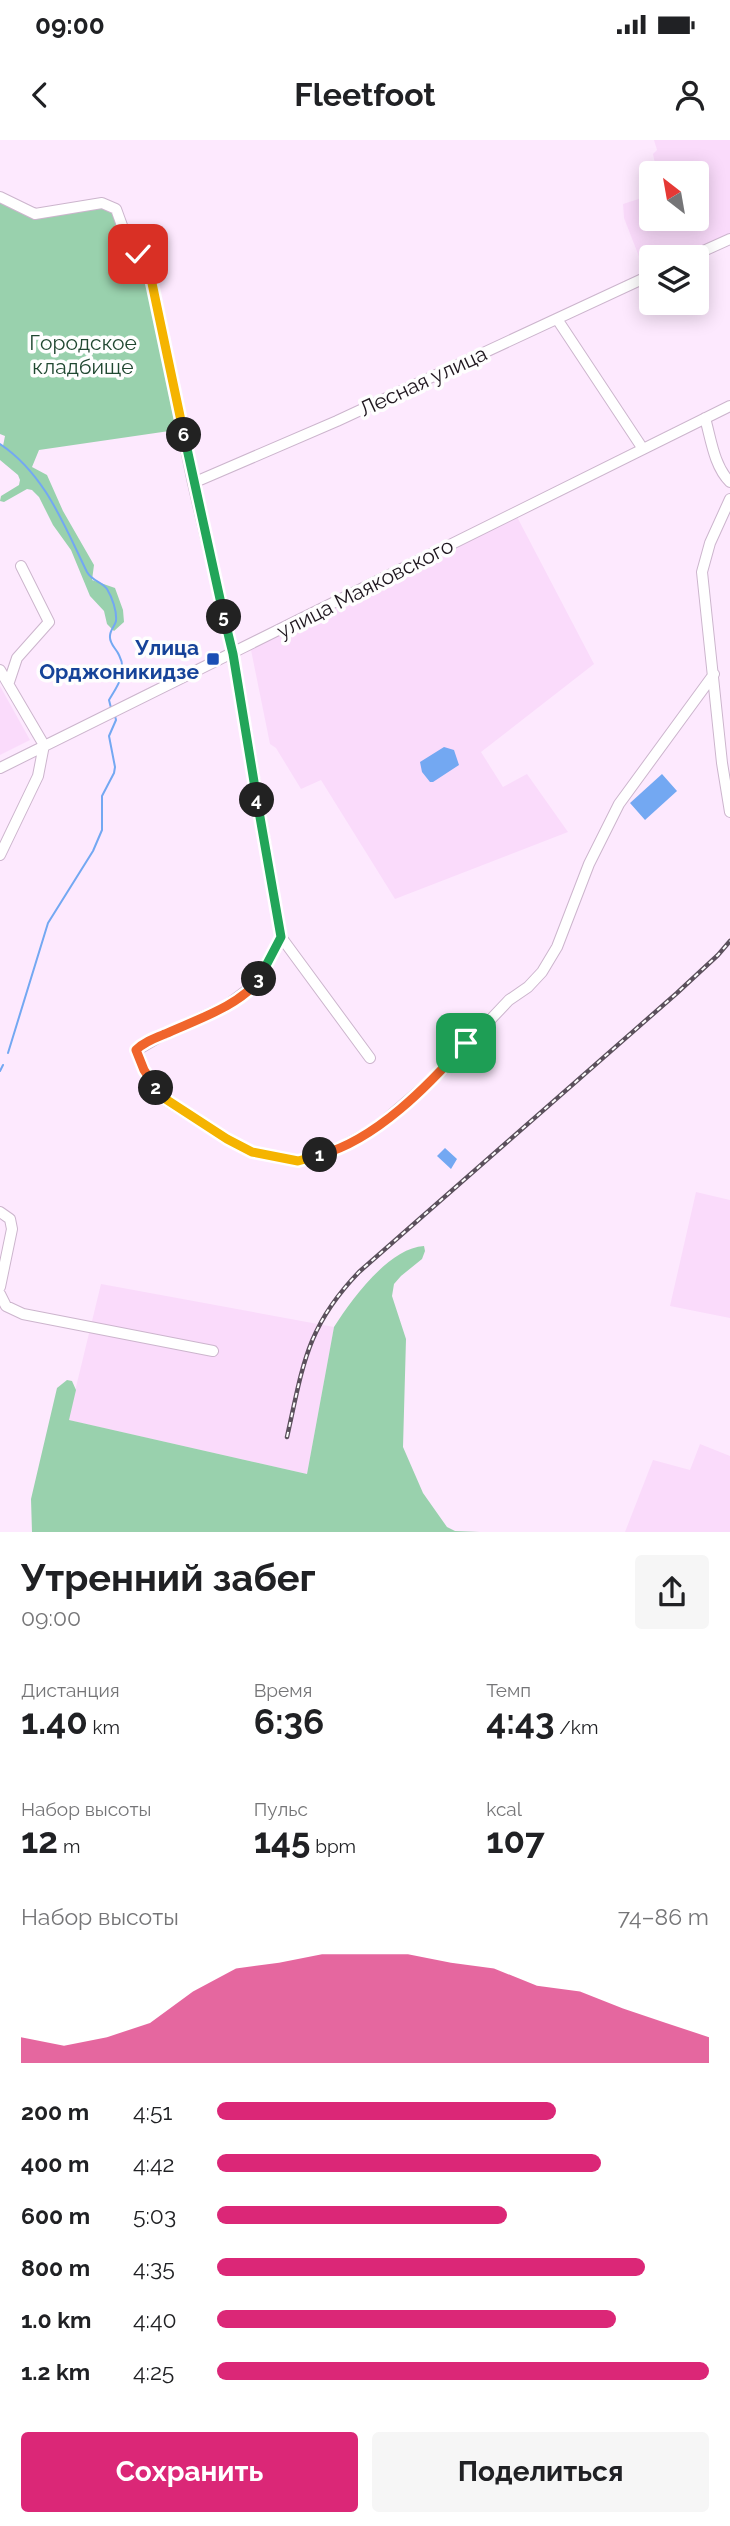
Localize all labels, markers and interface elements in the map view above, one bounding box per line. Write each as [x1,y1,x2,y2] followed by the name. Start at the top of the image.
[35,10,105,40] text: 09:00
[21,76,59,114] icon: back
[294,76,436,113] text: Fleetfoot
[671,76,709,114] icon: person
[639,161,709,231] north arrow
[639,161,709,315] map controls
[108,224,168,284] pin
[119,235,157,273] icon: check
[639,245,709,315] button: layers
[29,330,137,379] park label: Городское кладбище
[355,341,491,421] street label: Лесная улица
[166,418,202,452] pin: 6
[178,423,189,445] text: 6
[273,533,457,643] street label: улица Маяковского
[206,600,242,634] pin: 5
[218,605,229,627] text: 5
[39,635,199,684] place label: Улица Орджоникидзе
[205,651,221,667] marker: Улица Орджоникидзе
[240,782,274,818] pin: 4
[251,788,262,810] text: 4
[242,962,276,996] pin: 3
[253,967,264,989] text: 3
[436,1013,496,1073] pin
[447,1024,485,1062] icon: arrive
[138,1070,174,1105] pin: 2
[150,1076,161,1098] text: 2
[302,1138,338,1172] pin: 1
[315,1143,324,1165] text: 1
[21,1555,316,1600] text: Утренний забег
[635,1555,709,1629] button: share
[21,1604,81,1631] text: 09:00
[21,1679,120,1701] text: Дистанция
[254,1679,312,1701] text: Время
[486,1679,531,1701] text: Темп
[21,1701,88,1742] text: 1.40
[254,1701,324,1742] text: 6:36
[486,1701,554,1742] text: 4:43
[88,1716,120,1738] text: km
[554,1716,598,1738] text: /km
[21,1798,151,1820] text: Набор высоты
[254,1798,308,1820] text: Пульс
[486,1798,522,1820] text: kcal
[21,1820,58,1861] text: 12
[254,1820,310,1861] text: 145
[486,1820,545,1861] text: 107
[58,1835,80,1857] text: m
[310,1835,356,1857] text: bpm
[21,1903,179,1930] text: Набор высоты
[618,1903,709,1930] text: 74–86 m
[21,2098,89,2125] text: 200 m
[133,2098,172,2125] text: 4:51
[21,2150,89,2177] text: 400 m
[133,2150,174,2177] text: 4:42
[21,2202,90,2229] text: 600 m
[133,2202,176,2229] text: 5:03
[21,2254,90,2281] text: 800 m
[133,2254,175,2281] text: 4:35
[21,2306,91,2333] text: 1.0 km
[133,2306,177,2333] text: 4:40
[21,2358,90,2385] text: 1.2 km
[133,2358,174,2385] text: 4:25
[21,2432,358,2512] button: Сохранить
[372,2432,709,2512] button: Поделиться

